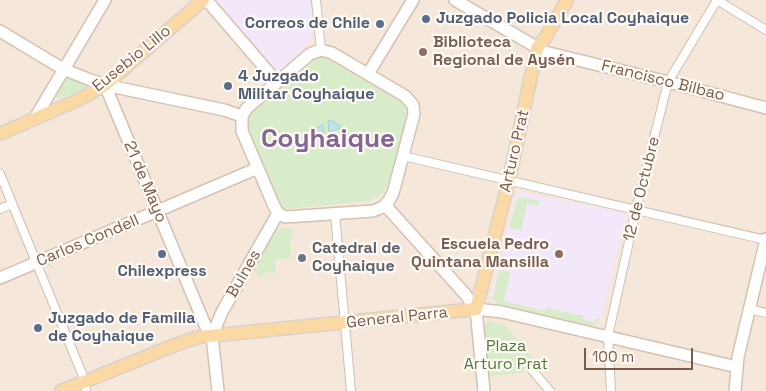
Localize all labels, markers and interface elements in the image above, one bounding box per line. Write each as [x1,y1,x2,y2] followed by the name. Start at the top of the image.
[436,9,689,29] place label: Juzgado Policia Local Coyhaique
[420,13,432,25] marker: Juzgado Policia Local Coyhaique
[245,14,370,34] place label: Correos de Chile
[374,18,386,30] marker: Correos de Chile
[89,22,175,96] street label: Eusebio Lillo
[433,33,575,71] place label: Biblioteca Regional de Aysén
[417,46,429,58] marker: Biblioteca Regional de Aysén
[599,56,727,106] street label: Francisco Bilbao
[238,67,374,105] place label: 4 Juzgado Militar Coyhaique
[222,80,234,92] marker: 4 Juzgado Militar Coyhaique
[496,108,534,194] street label: Arturo Prat
[261,124,395,156] district label: Coyhaique
[620,135,664,243] street label: 12 de Octubre
[119,138,171,226] street label: 21 de Mayo
[34,211,142,271] street label: Carlos Condell
[411,235,549,273] place label: Escuela Pedro Quintana Mansilla
[312,239,401,277] place label: Catedral de Coyhaique
[223,247,265,301] street label: Bulnes
[156,248,168,260] marker: Chilexpress
[553,248,565,260] marker: Escuela Pedro Quintana Mansilla
[296,252,308,264] marker: Catedral de Coyhaique
[117,262,207,282] place label: Chilexpress
[345,303,449,333] street label: General Parra
[48,309,195,347] place label: Juzgado de Familia de Coyhaique
[32,322,44,334] marker: Juzgado de Familia de Coyhaique
[464,337,548,375] park label: Plaza Arturo Prat
[586,338,695,370] scale bar
[592,347,634,366] text: 100 m

